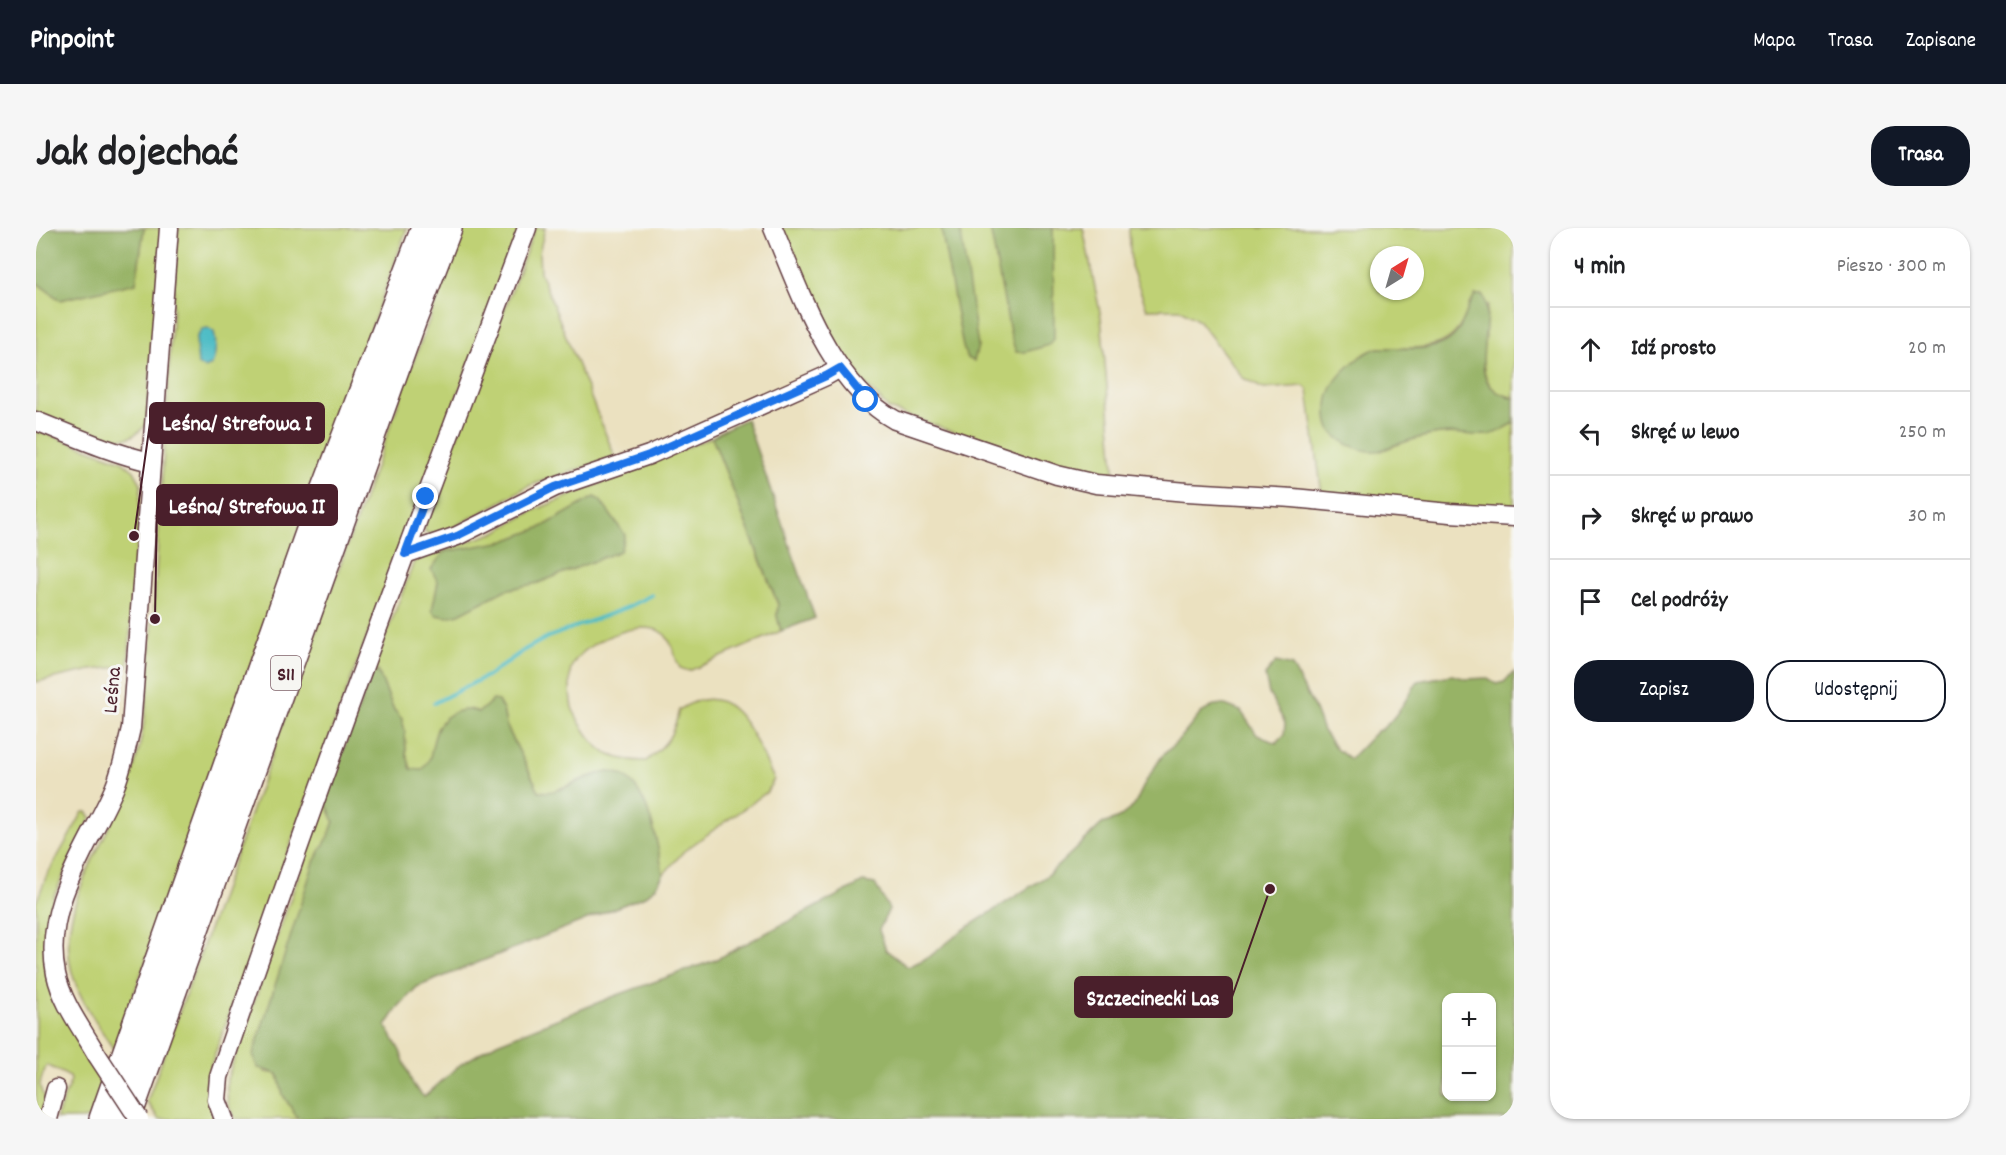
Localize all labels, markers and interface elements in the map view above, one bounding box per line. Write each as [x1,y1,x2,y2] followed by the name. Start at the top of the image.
[30,22,115,62] text: Pinpoint
[1753,27,1795,57] text: Mapa
[1828,27,1873,57] text: Trasa
[1906,27,1976,57] text: Zapisane
[36,126,238,186] text: Jak dojechać
[1871,126,1970,186] button: Trasa
[1370,246,1424,300] north arrow
[1574,249,1625,286] text: 4 min
[1837,253,1946,281] text: Pieszo · 300 m
[1574,333,1607,366] icon: ahead
[1631,334,1716,365] text: Idź prosto
[1908,335,1946,363] text: 20 m
[852,386,878,412] route start
[150,403,324,443] callout: Leśna/ Strefowa I
[162,410,312,441] text: Leśna/ Strefowa I
[1574,417,1607,450] icon: left
[1631,418,1740,449] text: Skręć w lewo
[1899,419,1946,447] text: 250 m
[412,483,438,509] route end
[157,485,337,525] callout: Leśna/ Strefowa II
[169,493,325,524] text: Leśna/ Strefowa II
[1574,501,1607,534] icon: right
[1631,502,1753,533] text: Skręć w prawo
[1908,503,1946,531] text: 30 m
[1574,585,1607,618] icon: arrive
[1631,586,1727,617] text: Cel podróży
[271,656,301,690] road number: S11
[1574,660,1754,722] button: Zapisz
[1766,660,1946,722] button: Udostępnij
[97,665,131,715] street label: Leśna
[1075,977,1232,1017] callout: Szczecinecki Las
[1086,985,1220,1016] text: Szczecinecki Las
[1442,993,1496,1101] map controls
[1442,993,1496,1047] button: +
[1442,1047,1496,1101] button: −

